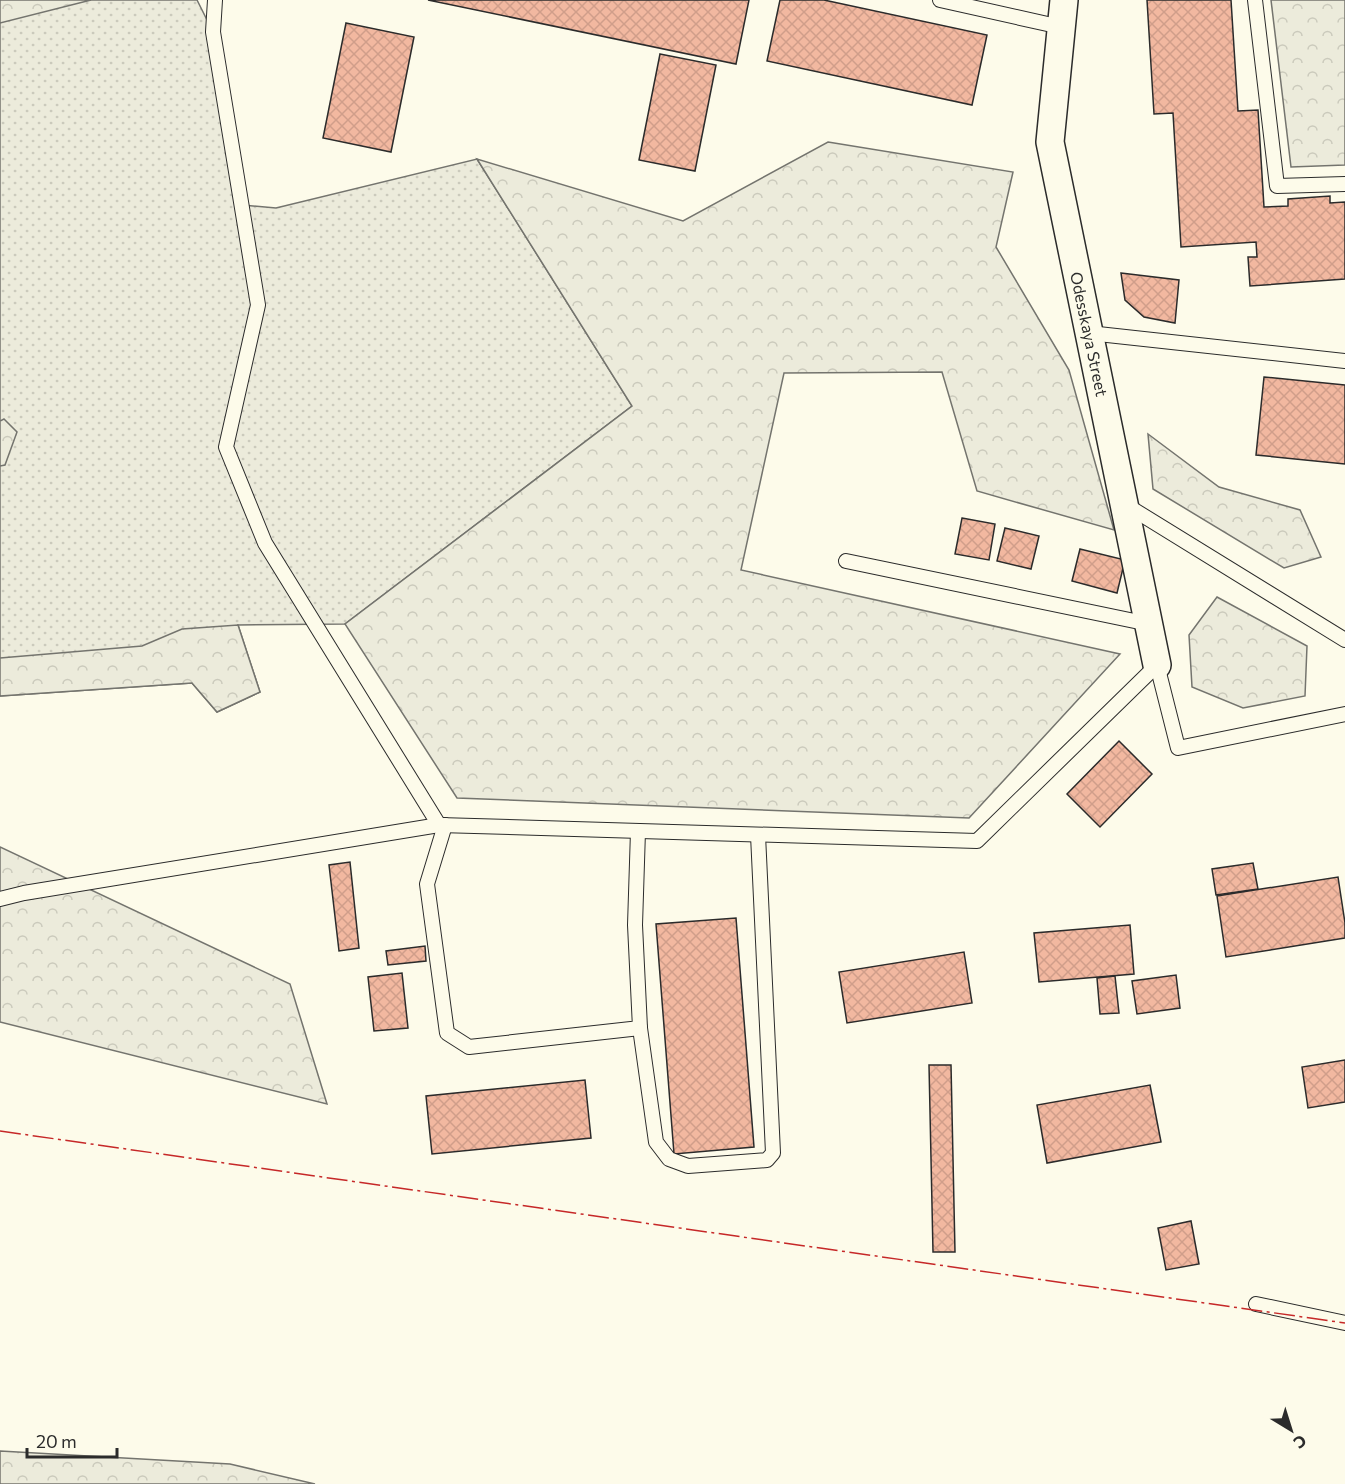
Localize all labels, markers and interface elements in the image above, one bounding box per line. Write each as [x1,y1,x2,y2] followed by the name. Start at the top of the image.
[1067,270,1112,398] street label: Odesskaya Street
[1261,1400,1321,1460] north arrow
[27,1421,117,1459] scale bar
[36,1430,77,1452] text: 20 m
[1290,1431,1311,1453] text: С

